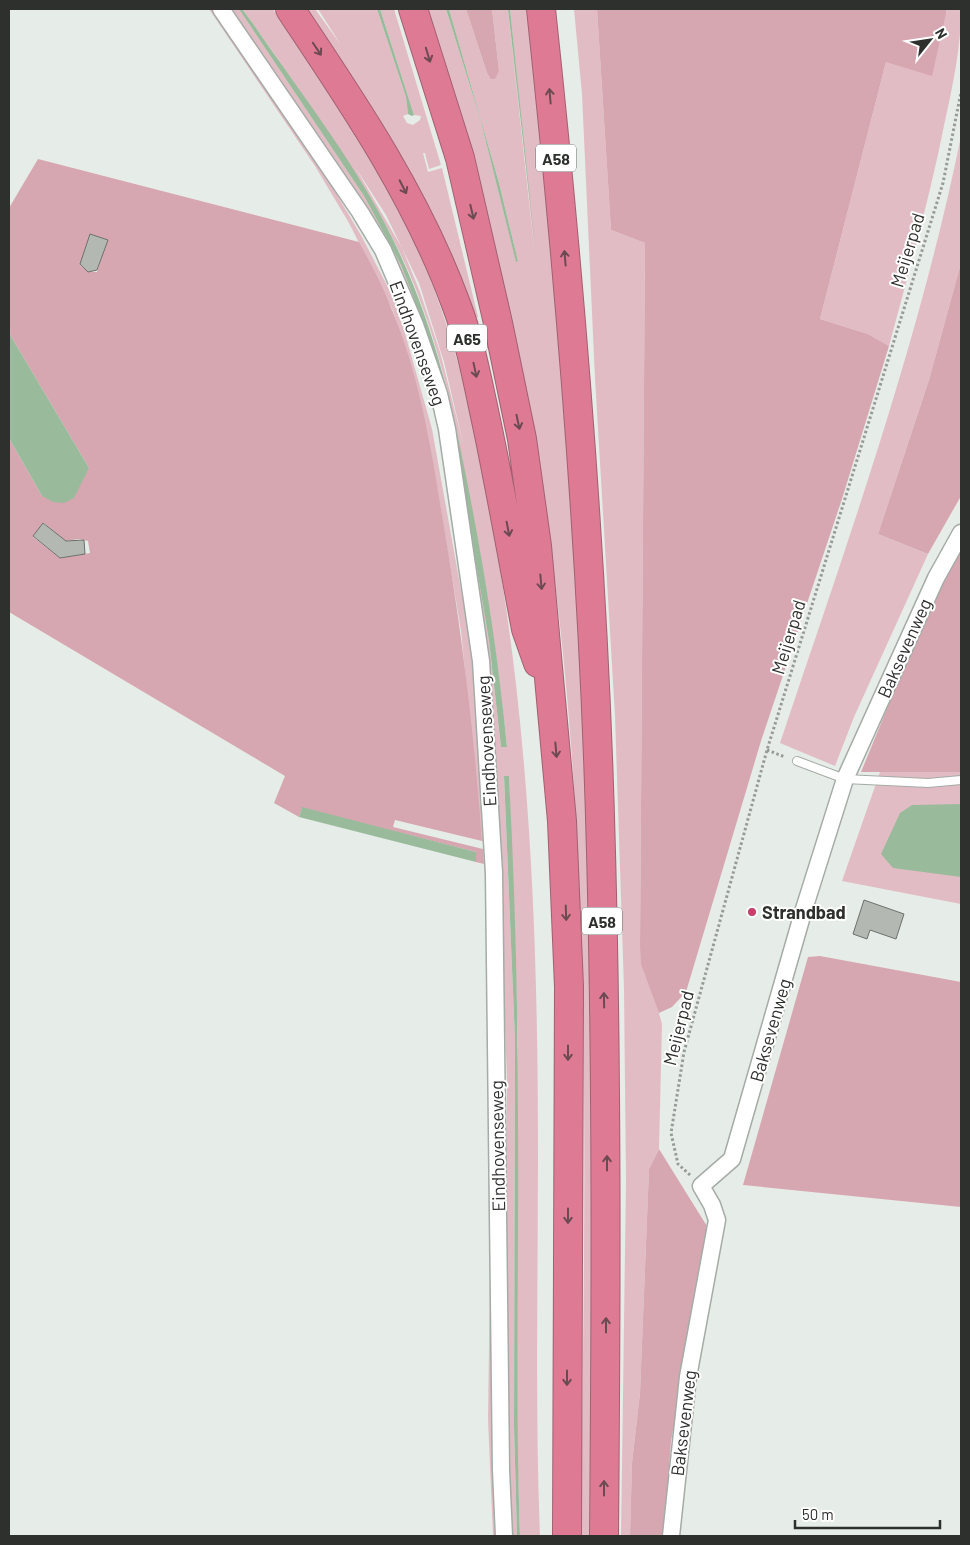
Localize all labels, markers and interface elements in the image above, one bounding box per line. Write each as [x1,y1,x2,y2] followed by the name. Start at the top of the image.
[905,15,955,65] north arrow
[932,25,951,42] text: N
[312,42,322,56] one-way arrow
[423,47,433,63] one-way arrow
[545,88,555,104] one-way arrow
[536,144,576,172] road number: A58
[399,179,408,194] one-way arrow
[468,203,477,219] one-way arrow
[885,210,929,290] street label: Meijerpad
[560,250,570,266] one-way arrow
[385,278,451,408] street label: Eindhovenseweg
[447,324,487,352] road number: A65
[471,362,481,378] one-way arrow
[514,413,524,429] one-way arrow
[503,521,513,537] one-way arrow
[536,574,545,590] one-way arrow
[872,595,936,701] street label: Baksevenweg
[766,597,810,677] street label: Meijerpad
[472,675,500,807] street label: Eindhovenseweg
[551,742,561,758] one-way arrow
[762,901,846,923] place label: Strandbad
[561,904,570,920] one-way arrow
[746,906,758,918] marker: Strandbad
[582,908,622,934] road number: A58
[745,976,795,1084] street label: Baksevenweg
[658,988,698,1068] street label: Meijerpad
[599,992,609,1008] one-way arrow
[563,1045,573,1061] one-way arrow
[485,1080,509,1212] street label: Eindhovenseweg
[602,1155,612,1171] one-way arrow
[563,1208,573,1224] one-way arrow
[601,1317,611,1334] one-way arrow
[666,1369,700,1477] street label: Baksevenweg
[562,1370,572,1386] one-way arrow
[599,1480,609,1496] one-way arrow
[795,1498,940,1530] scale bar
[802,1505,834,1523] text: 50 m

